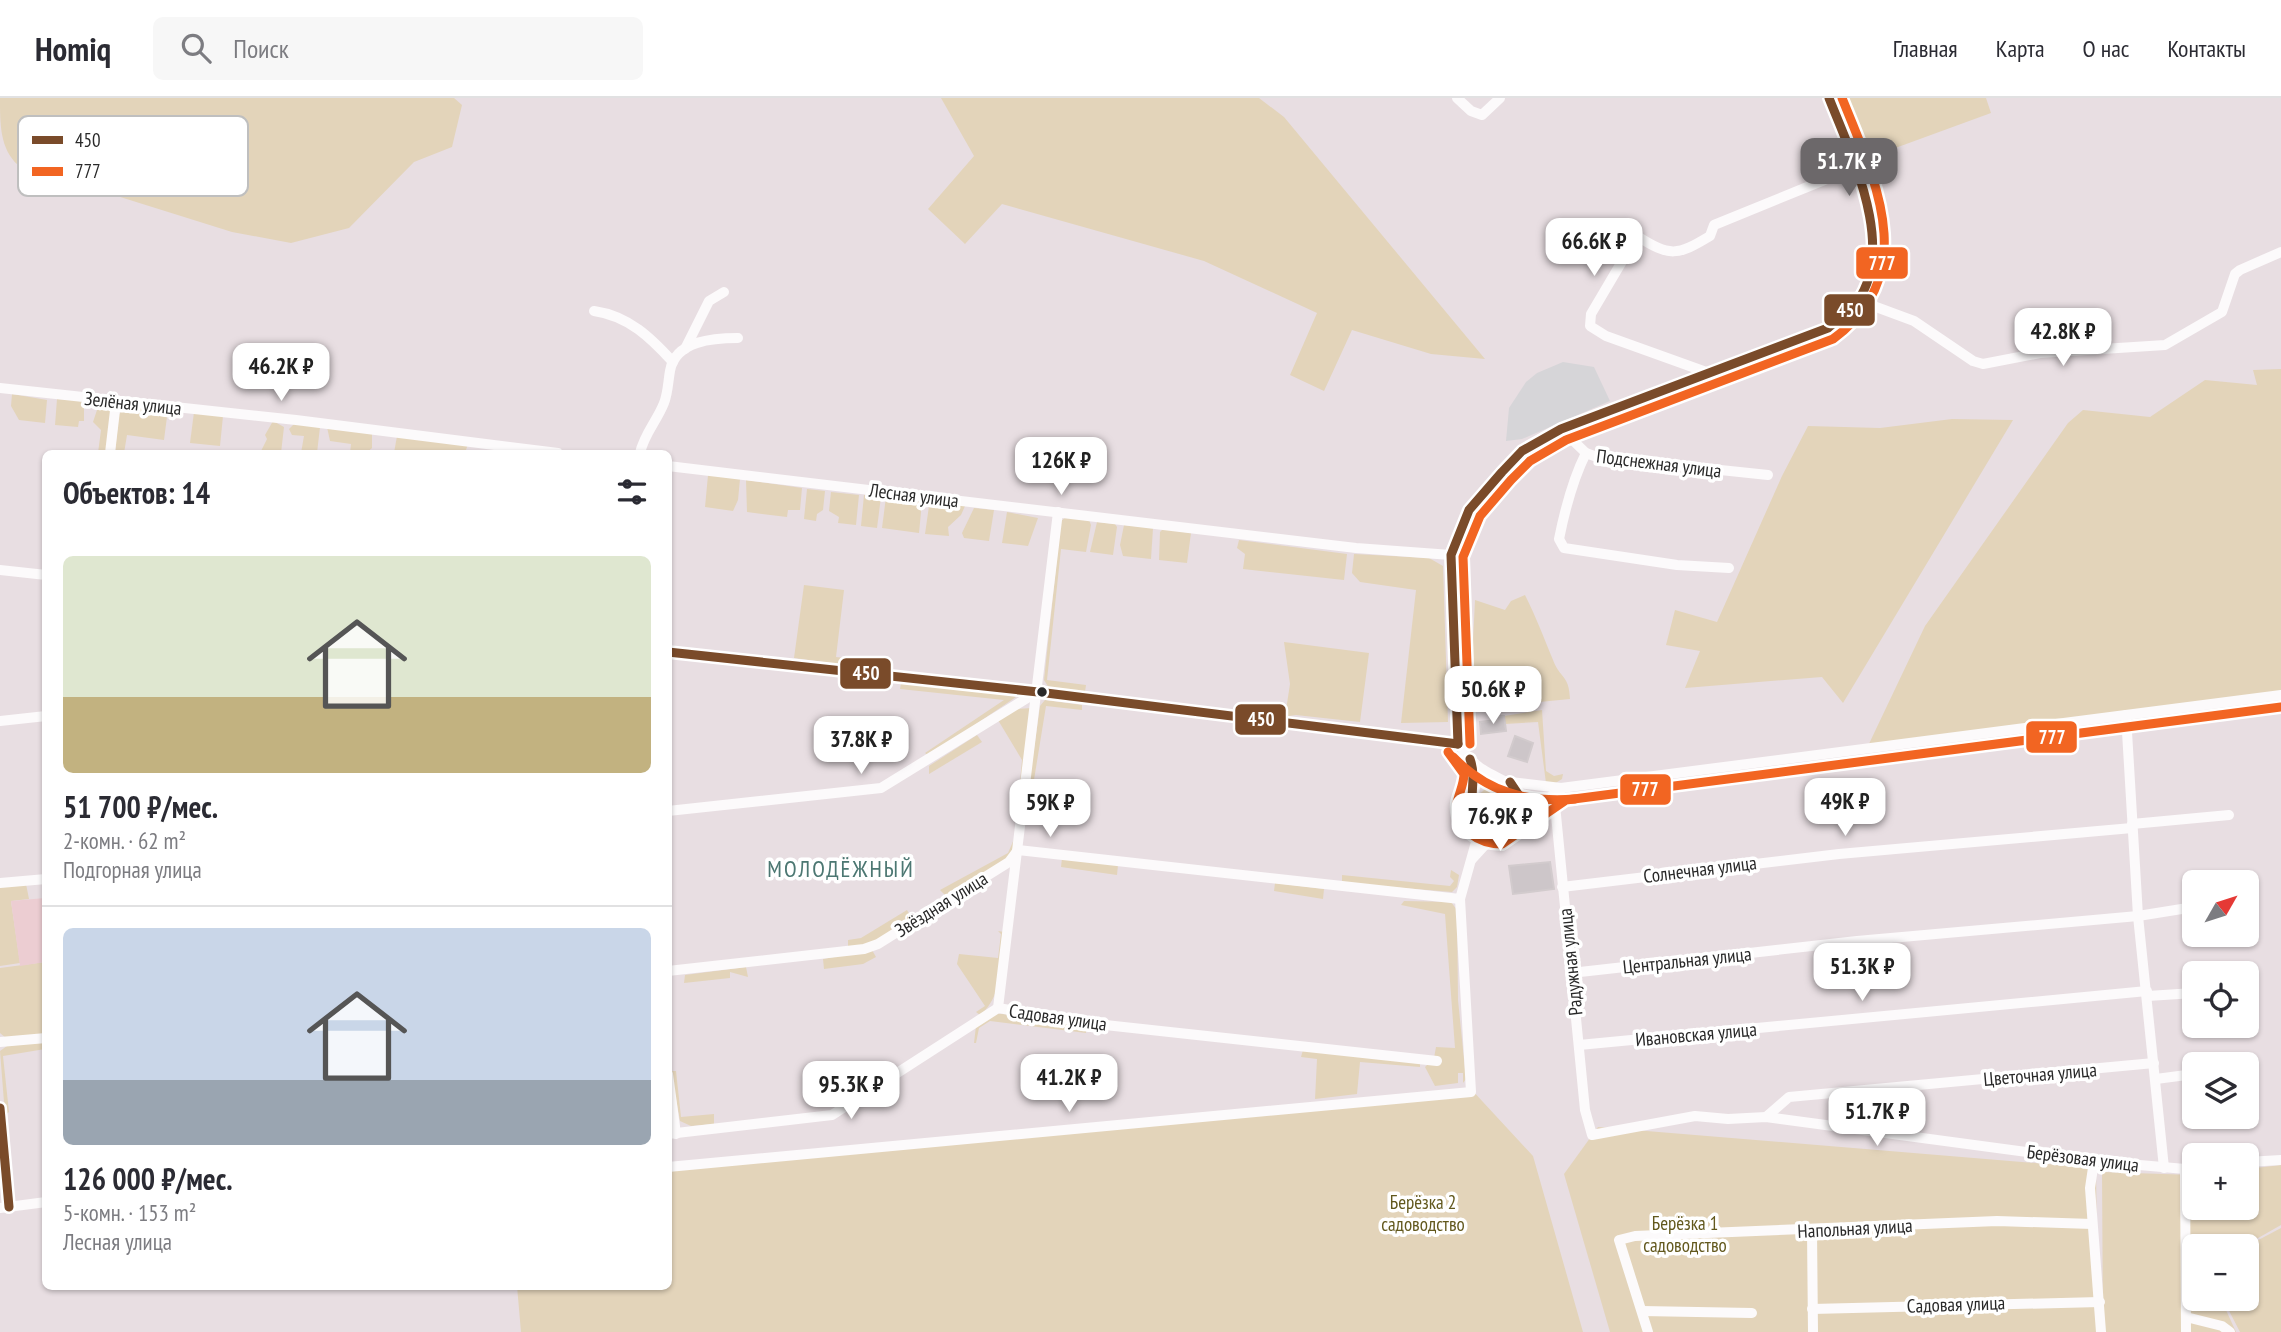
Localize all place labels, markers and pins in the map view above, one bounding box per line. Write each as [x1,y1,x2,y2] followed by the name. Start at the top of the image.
[1784,139,1914,198] pin: 51.7K ₽
[1529,218,1659,278] pin: 66.6K ₽
[1998,308,2128,368] pin: 42.8K ₽
[216,344,346,403] pin: 46.2K ₽
[1004,438,1118,497] pin: 126K ₽
[1428,666,1558,726] pin: 50.6K ₽
[1035,685,1049,699] unlabelled marker
[796,716,926,776] pin: 37.8K ₽
[1796,778,1894,838] pin: 49K ₽
[1001,780,1099,839] pin: 59K ₽
[1435,794,1565,853] pin: 76.9K ₽
[1797,944,1927,1003] pin: 51.3K ₽
[1004,1054,1134,1114] pin: 41.2K ₽
[786,1062,916,1121] pin: 95.3K ₽
[1812,1088,1942,1148] pin: 51.7K ₽

